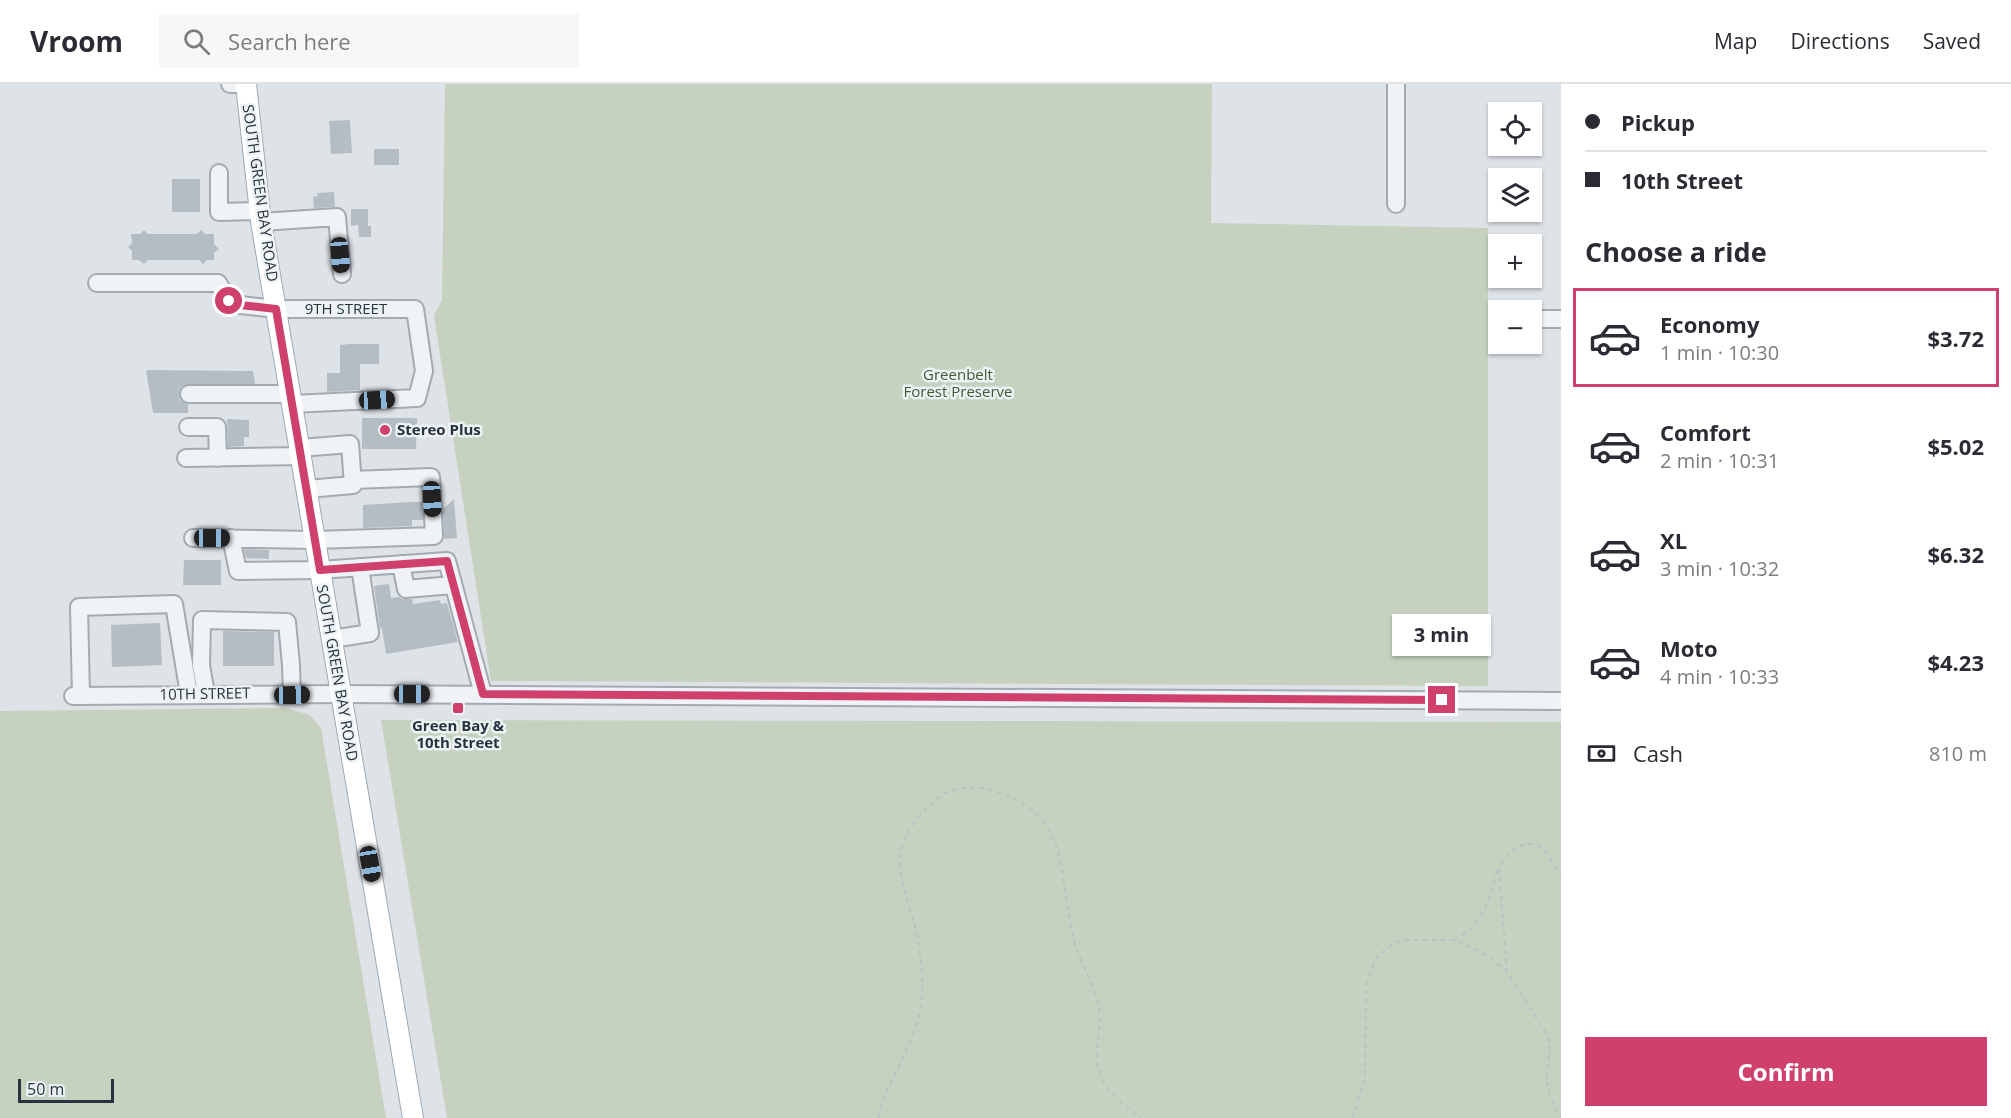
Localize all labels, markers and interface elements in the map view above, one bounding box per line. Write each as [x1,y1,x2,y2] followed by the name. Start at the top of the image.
[159,14,579,68] search box
[30,22,123,60] text: Vroom
[180,25,213,58] icon: search
[228,26,351,56] text: Search here
[1714,27,1757,55] text: Map
[1790,27,1890,55] text: Directions
[1923,27,1981,55] text: Saved
[1488,102,1542,354] map controls
[1488,102,1542,156] button: locate
[239,103,283,283] street label: SOUTH GREEN BAY ROAD
[1621,107,1695,137] text: Pickup
[1621,165,1743,195] text: 10th Street
[1488,168,1542,222] button: layers
[1585,233,1767,270] text: Choose a ride
[1488,234,1542,288] button: +
[329,236,351,274] car
[215,287,242,314] route start
[305,298,388,318] street label: 9TH STREET
[1488,300,1542,354] button: −
[1660,309,1759,339] text: Economy
[1588,311,1642,365] icon: car
[1927,323,1984,353] text: $3.72
[1660,339,1779,366] text: 1 min · 10:30
[904,364,1012,401] park label: Greenbelt Forest Preserve
[359,390,395,410] car
[1660,417,1751,447] text: Comfort
[397,419,481,439] place label: Stereo Plus
[1588,419,1642,473] icon: car
[378,423,392,437] marker: Stereo Plus
[1927,431,1984,461] text: $5.02
[1660,447,1779,474] text: 2 min · 10:31
[422,481,442,517] car
[1660,525,1687,555] text: XL
[1588,527,1642,581] icon: car
[194,529,230,547] car
[1927,539,1984,569] text: $6.32
[1660,555,1779,582] text: 3 min · 10:32
[313,583,363,763] street label: SOUTH GREEN BAY ROAD
[1392,613,1492,655] callout: 3 min
[1414,621,1469,648] text: 3 min
[1660,633,1718,663] text: Moto
[1588,635,1642,689] icon: car
[1927,647,1984,677] text: $4.23
[1660,663,1779,690] text: 4 min · 10:33
[159,682,251,704] street label: 10TH STREET
[394,685,430,703] car
[274,686,310,704] car
[1428,686,1455,713] route end
[451,701,465,715] marker: Green Bay & 10th Street
[412,715,505,752] place label: Green Bay & 10th Street
[1585,737,1618,770] icon: cash
[1633,738,1683,768] text: Cash
[1929,740,1987,767] text: 810 m
[358,845,382,883] car
[1585,1037,1987,1106] button: Confirm
[18,1076,114,1104] scale bar
[27,1078,64,1100] text: 50 m

